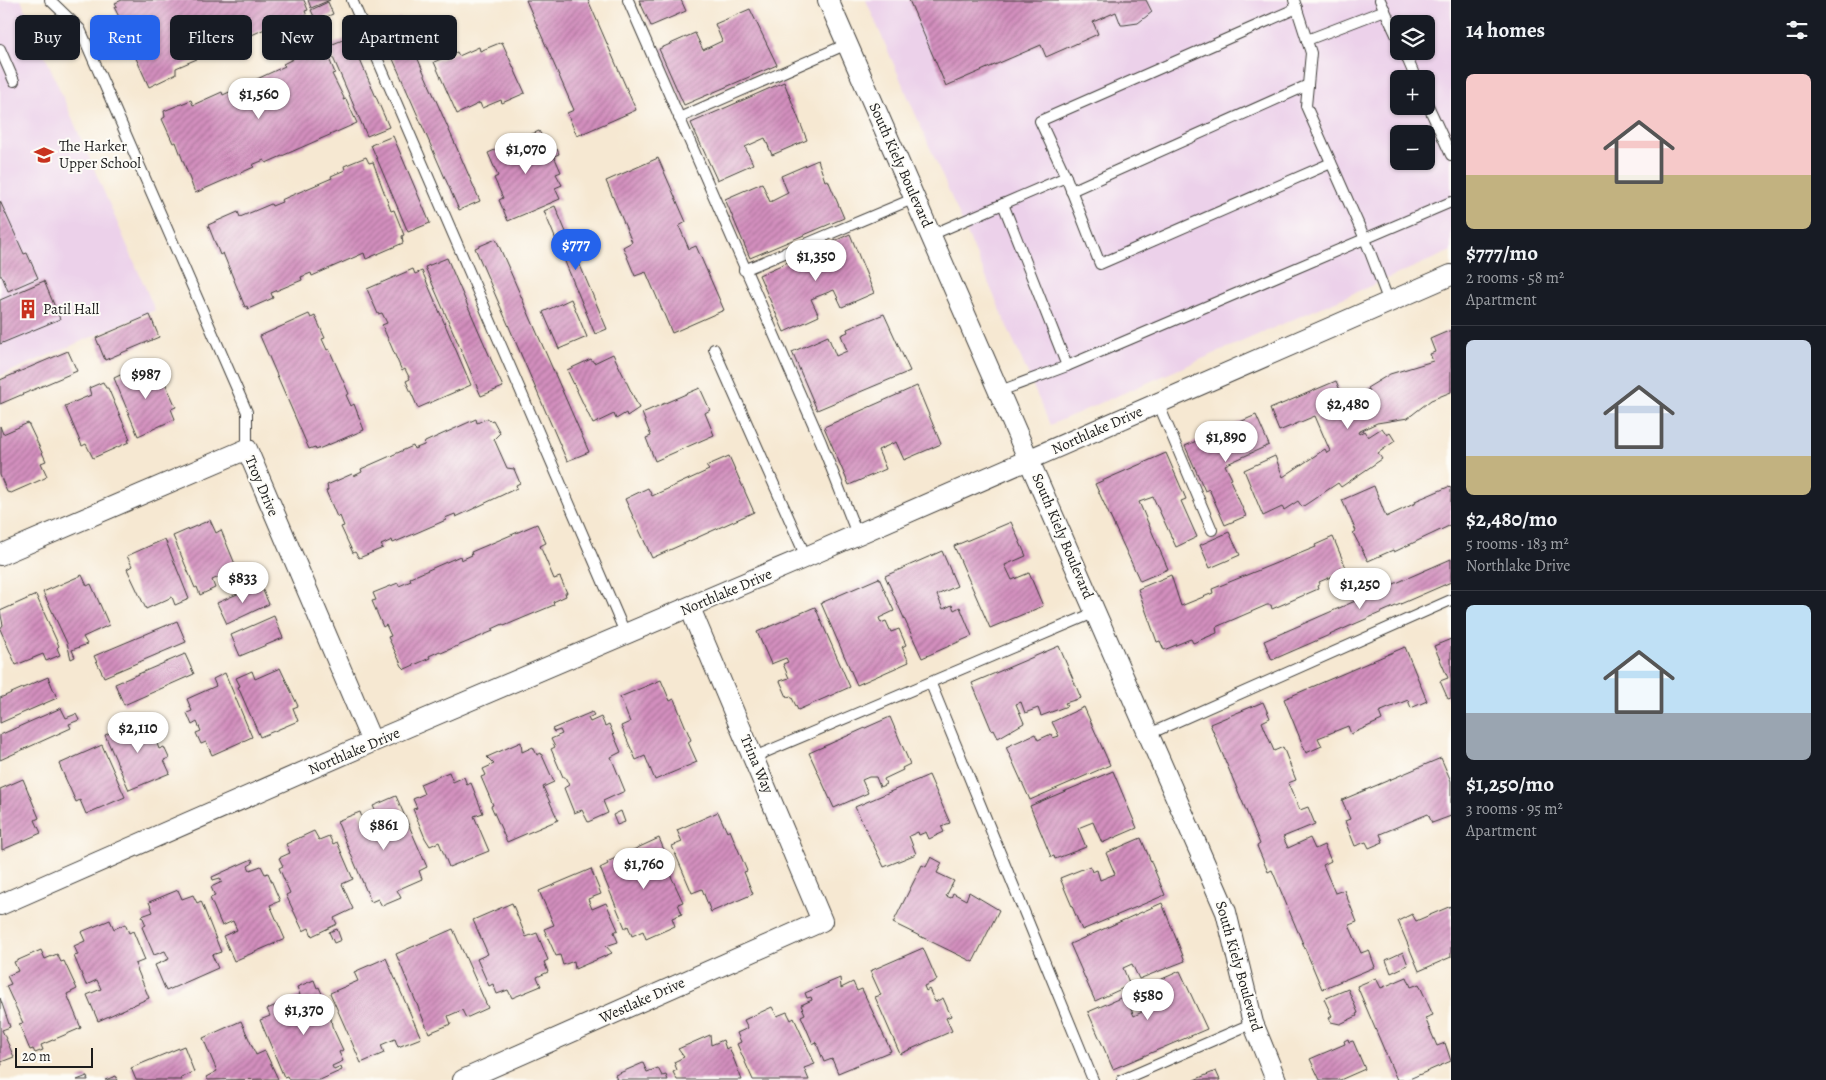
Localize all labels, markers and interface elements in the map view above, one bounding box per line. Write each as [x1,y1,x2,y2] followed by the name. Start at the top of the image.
[15,15,80,60] chip: Buy
[90,15,160,60] chip: Rent
[170,15,252,60] chip: Filters
[262,15,332,60] chip: New
[342,15,457,60] chip: Apartment
[1390,15,1435,170] map controls
[1390,15,1435,60] button: layers
[1466,16,1545,44] text: 14 homes
[1783,16,1811,44] icon: filters
[1390,70,1435,115] button: +
[218,78,300,120] pin: $1,560
[239,83,279,105] text: $1,560
[864,99,938,231] street label: South Kiely Boulevard
[1594,107,1684,197] icon: home
[1390,125,1435,170] button: −
[485,132,567,175] pin: $1,070
[59,136,141,173] place label: The Harker Upper School
[506,138,546,160] text: $1,070
[33,144,55,166] school or university icon: The Harker Upper School
[546,228,606,271] pin: $777
[562,234,590,256] text: $777
[1466,239,1538,267] text: $777/mo
[775,240,857,282] pin: $1,350
[796,245,836,267] text: $1,350
[1466,267,1564,289] text: 2 rooms · 58 m²
[1466,289,1537,311] text: Apartment
[17,298,39,320] building icon: Patil Hall
[43,299,99,319] place label: Patil Hall
[116,358,176,400] pin: $987
[131,363,161,385] text: $987
[1594,372,1684,462] icon: home
[1307,388,1389,430] pin: $2,480
[1327,393,1369,415] text: $2,480
[1048,401,1146,459] street label: Northlake Drive
[1185,420,1267,463] pin: $1,890
[1206,426,1246,448] text: $1,890
[240,453,284,520] street label: Troy Drive
[1027,470,1099,603] street label: South Kiely Boulevard
[1466,505,1557,533] text: $2,480/mo
[1466,533,1569,555] text: 5 rooms · 183 m²
[1466,555,1570,577] text: Northlake Drive
[213,562,273,604] pin: $833
[677,564,775,620] street label: Northlake Drive
[229,567,257,589] text: $833
[1319,568,1401,610] pin: $1,250
[1340,573,1380,595] text: $1,250
[1594,637,1684,727] icon: home
[97,712,179,754] pin: $2,110
[119,717,158,739] text: $2,110
[305,723,403,779] street label: Northlake Drive
[736,732,778,797] street label: Trina Way
[1466,770,1554,798] text: $1,250/mo
[1466,798,1563,820] text: 3 rooms · 95 m²
[354,808,414,851] pin: $861
[370,814,398,836] text: $861
[1466,820,1537,842] text: Apartment
[603,848,685,890] pin: $1,760
[624,853,664,875] text: $1,760
[1211,899,1267,1034] street label: South Kiely Boulevard
[595,972,688,1028] street label: Westlake Drive
[1118,978,1178,1021] pin: $580
[1133,984,1163,1006] text: $580
[263,994,345,1036] pin: $1,370
[284,999,324,1021] text: $1,370
[15,1045,92,1068] scale bar
[22,1047,51,1066] text: 20 m

